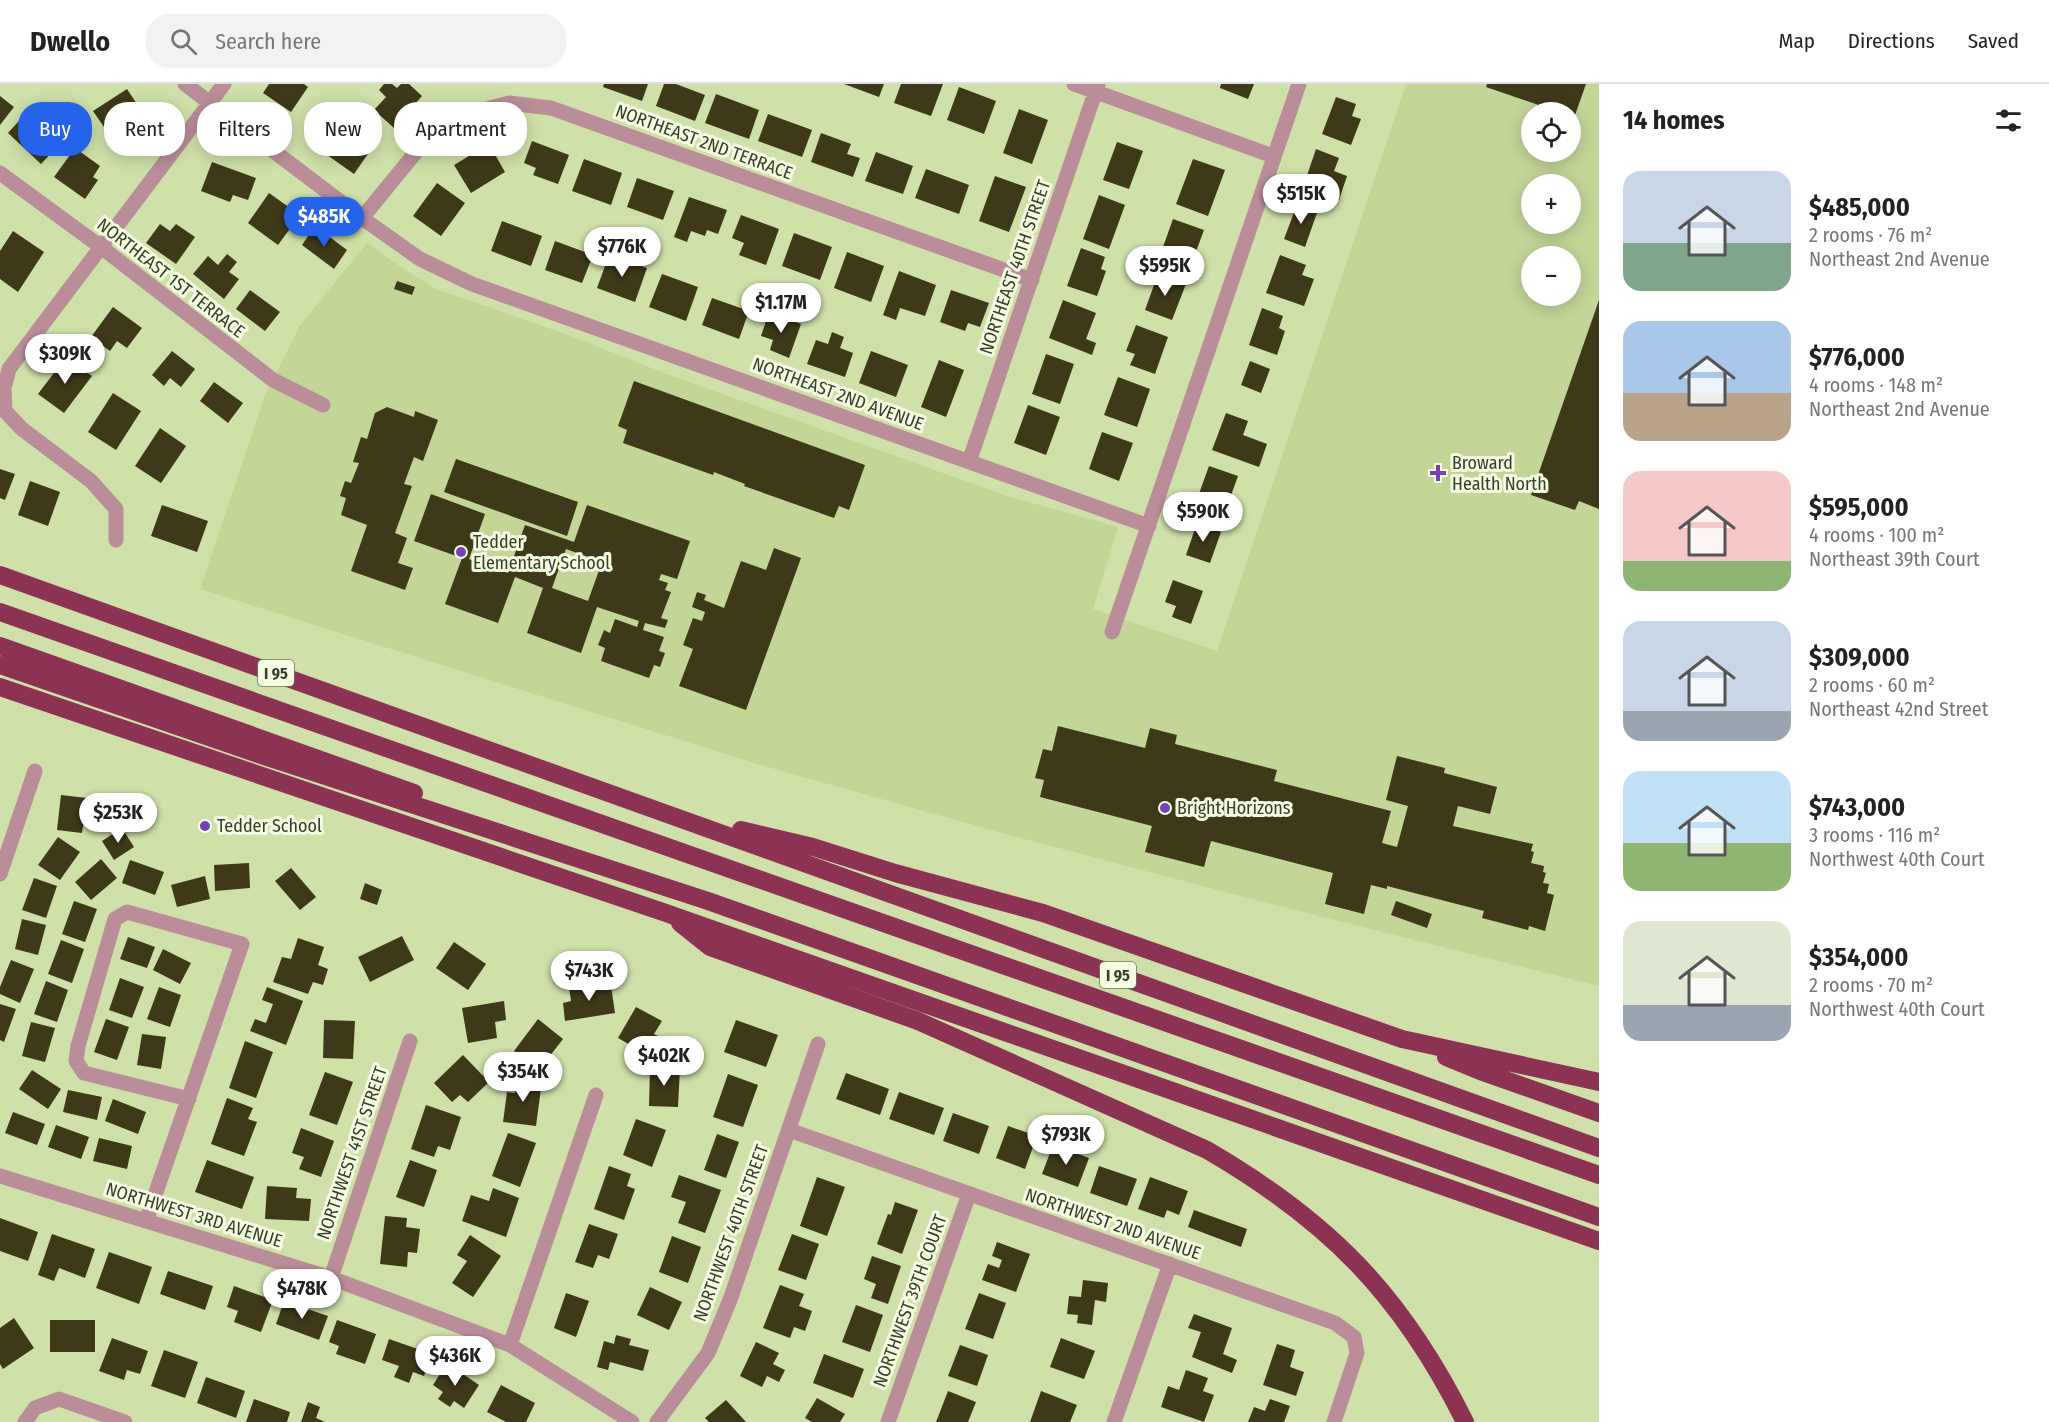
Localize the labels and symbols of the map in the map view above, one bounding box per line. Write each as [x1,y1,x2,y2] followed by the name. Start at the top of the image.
[612,100,796,184] street label: NORTHEAST 2ND TERRACE
[1259,174,1343,225] pin: $515K
[975,176,1055,357] street label: NORTHEAST 40TH STREET
[282,197,366,248] pin: $485K
[93,214,249,342] street label: NORTHEAST 1ST TERRACE
[580,227,664,278] pin: $776K
[1123,246,1207,297] pin: $595K
[732,283,830,334] pin: $1.17M
[23,334,107,385] pin: $309K
[750,353,926,435] street label: NORTHEAST 2ND AVENUE
[1452,452,1547,495] place label: Broward Health North
[1429,464,1447,482] marker: Broward Health North
[1161,492,1245,543] pin: $590K
[473,531,610,574] place label: Tedder Elementary School
[454,545,468,559] marker: Tedder Elementary School
[258,660,294,686] road number: I 95
[76,793,160,844] pin: $253K
[1177,797,1291,819] place label: Bright Horizons
[1158,801,1172,815] marker: Bright Horizons
[217,815,322,837] place label: Tedder School
[198,819,212,833] marker: Tedder School
[547,951,631,1002] pin: $743K
[1100,962,1136,988] road number: I 95
[622,1036,706,1087] pin: $402K
[481,1052,565,1103] pin: $354K
[312,1063,392,1242] street label: NORTHWEST 41ST STREET
[1024,1115,1108,1166] pin: $793K
[689,1141,773,1324] street label: NORTHWEST 40TH STREET
[103,1178,285,1252] street label: NORTHWEST 3RD AVENUE
[1022,1184,1204,1264] street label: NORTHWEST 2ND AVENUE
[869,1211,952,1390] street label: NORTHWEST 39TH COURT
[260,1269,344,1320] pin: $478K
[413,1336,497,1387] pin: $436K

